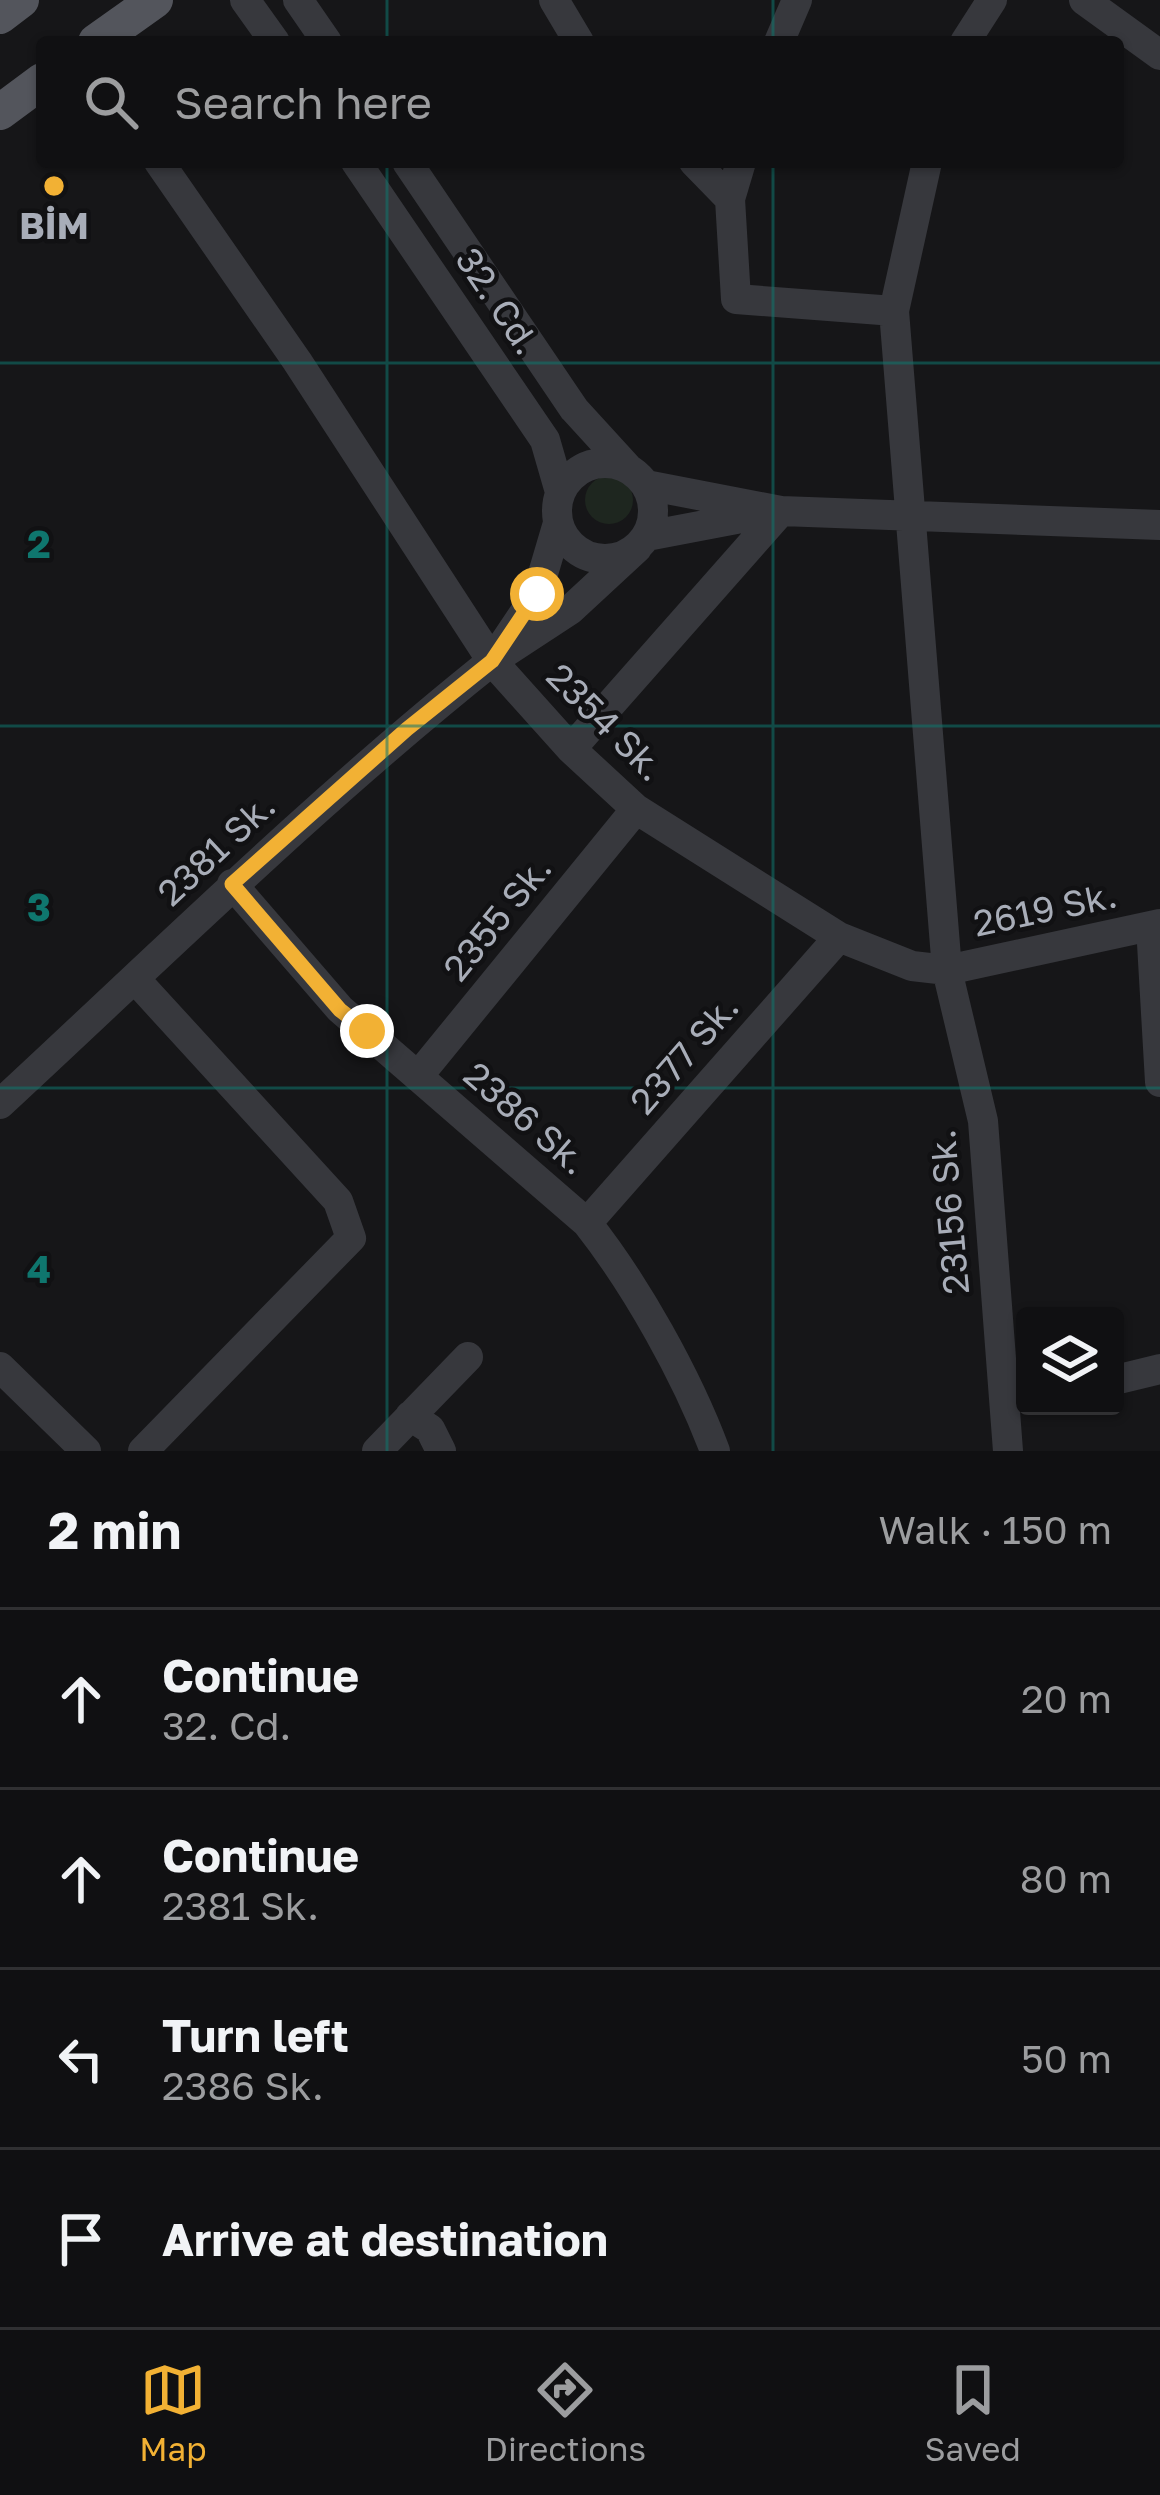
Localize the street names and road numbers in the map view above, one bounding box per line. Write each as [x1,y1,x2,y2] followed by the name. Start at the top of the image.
[447,239,550,362] street label: 32. Cd.
[539,654,674,789] street label: 2354 Sk.
[148,783,283,914] street label: 2381 Sk.
[434,847,560,988] street label: 2355 Sk.
[969,872,1121,945] street label: 2619 Sk.
[620,985,747,1122] street label: 2377 Sk.
[456,1052,597,1183] street label: 2386 Sk.
[920,1128,977,1296] street label: 23156 Sk.

